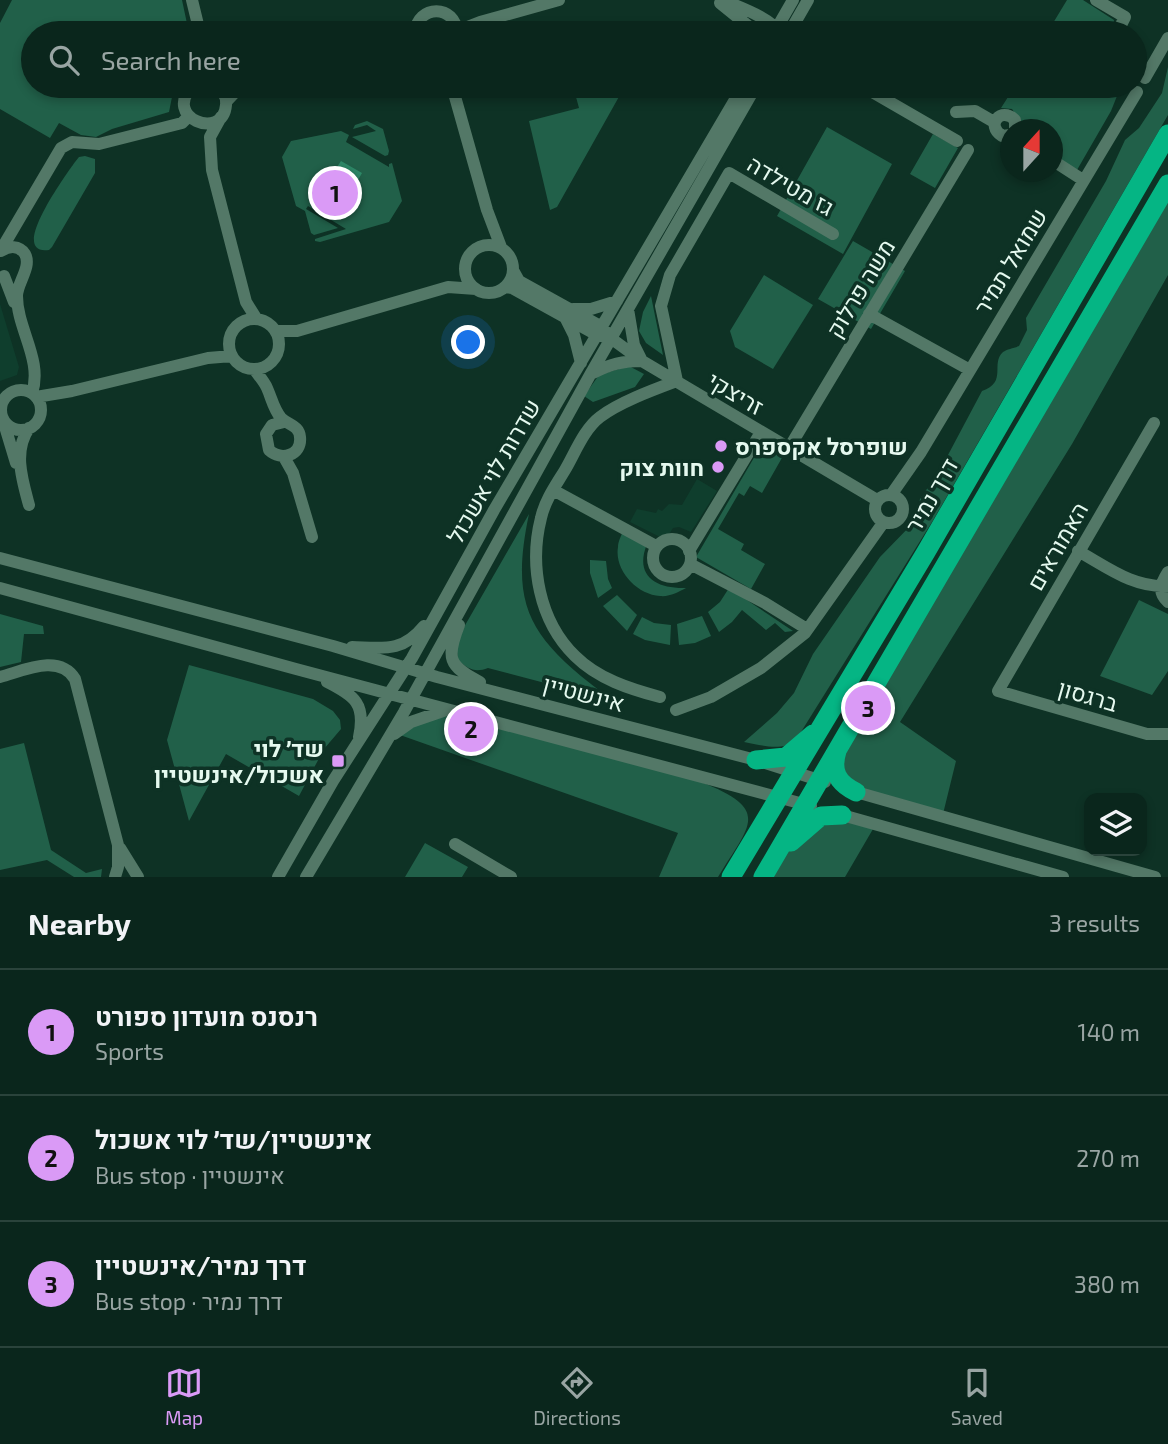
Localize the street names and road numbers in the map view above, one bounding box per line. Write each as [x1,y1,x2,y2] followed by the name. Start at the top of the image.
[743,149,839,221] street label: גז מטילדה
[967,203,1053,319] street label: שמואל תמיר
[820,234,900,342] street label: משה פרלוק
[703,366,769,420] street label: זריצקי
[440,394,546,548] street label: שדרות לוי אשכול
[899,453,963,537] street label: דרך נמיר
[1021,497,1093,595] street label: האמוראים
[540,669,628,717] street label: אינשטיין
[1055,673,1121,717] street label: ברגסון

